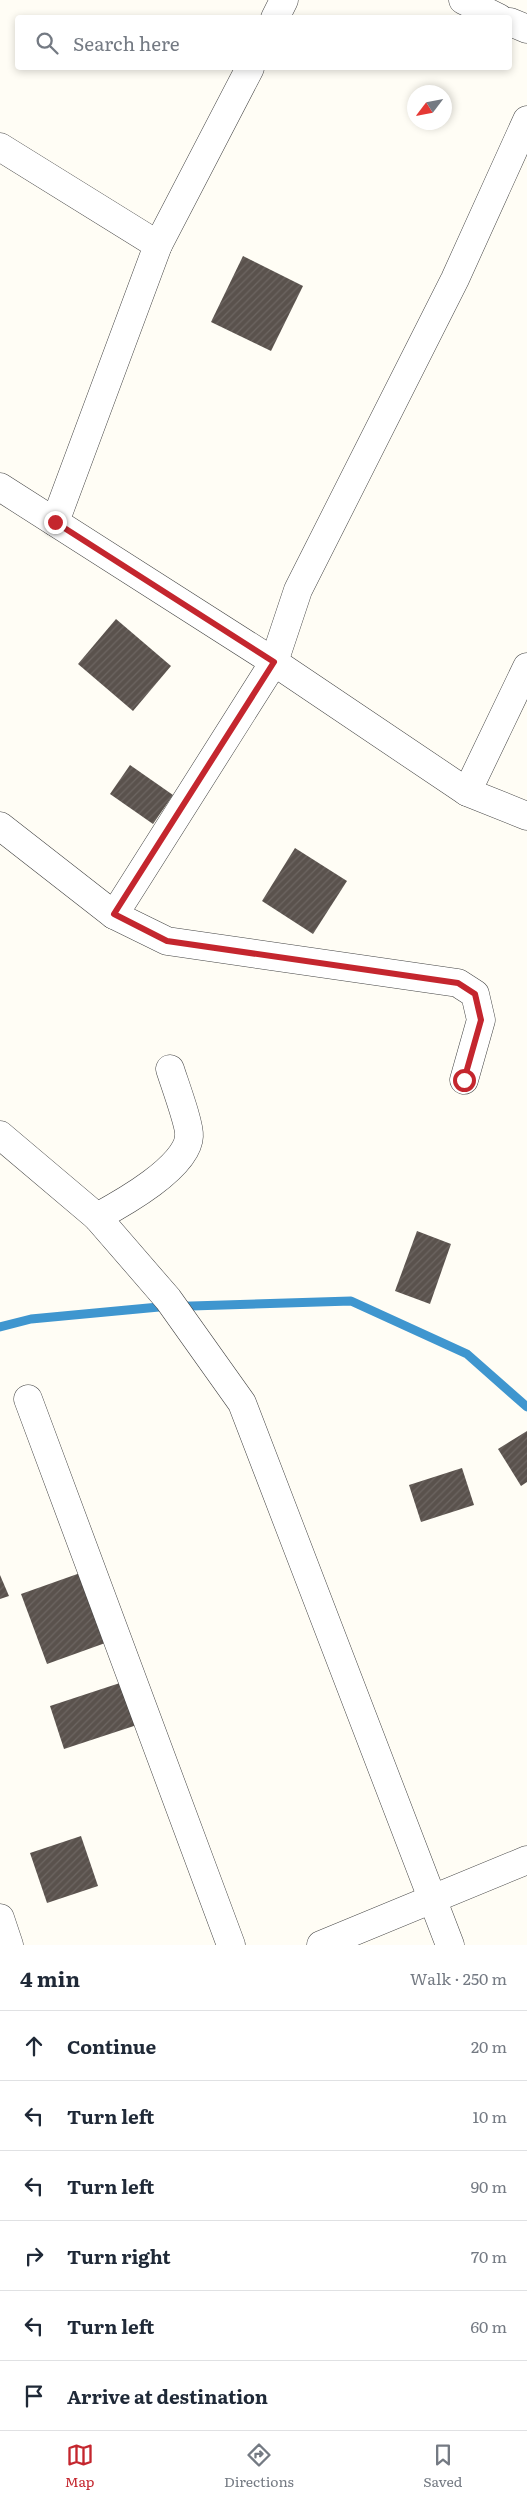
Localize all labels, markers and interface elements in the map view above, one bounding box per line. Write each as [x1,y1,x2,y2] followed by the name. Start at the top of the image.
[15,15,512,70] search box
[33,29,61,57] icon: search
[73,29,180,57] text: Search here
[407,85,452,130] north arrow
[44,511,67,534] route end
[453,1069,476,1092] route start
[20,1962,80,1993] text: 4 min
[410,1966,507,1990] text: Walk · 250 m
[20,2032,48,2060] icon: ahead
[67,2032,156,2060] text: Continue
[471,2034,507,2058] text: 20 m
[20,2102,48,2130] icon: left
[67,2102,154,2130] text: Turn left
[473,2104,507,2128] text: 10 m
[20,2172,48,2200] icon: left
[67,2172,154,2200] text: Turn left
[471,2174,507,2198] text: 90 m
[20,2242,48,2270] icon: right
[67,2242,171,2270] text: Turn right
[471,2244,507,2268] text: 70 m
[20,2312,48,2340] icon: left
[67,2312,154,2340] text: Turn left
[470,2314,507,2338] text: 60 m
[20,2382,48,2410] icon: arrive
[67,2382,268,2410] text: Arrive at destination
[65,2441,95,2491] tab: Map
[224,2441,294,2491] tab: Directions
[423,2441,462,2491] tab: Saved

